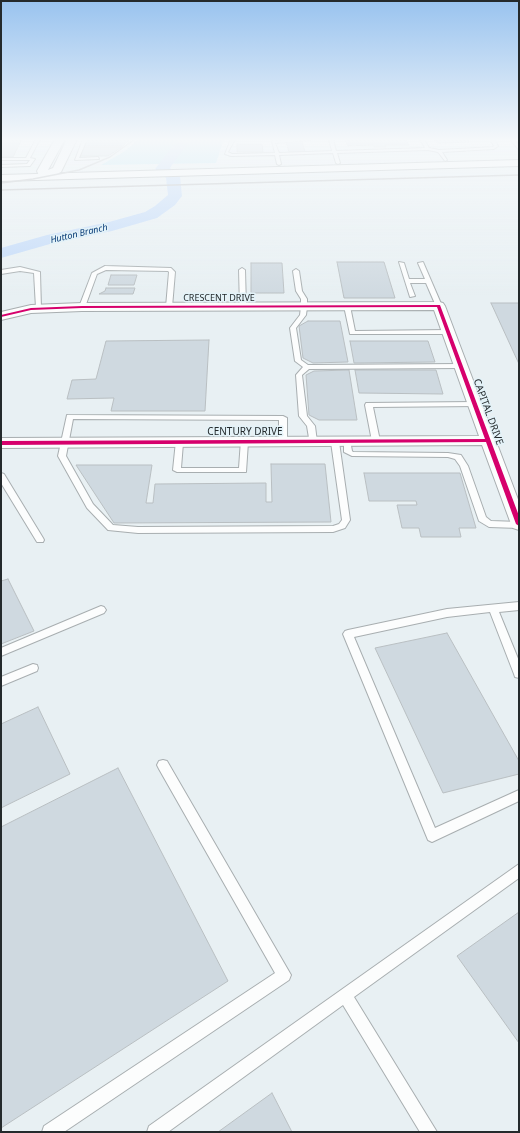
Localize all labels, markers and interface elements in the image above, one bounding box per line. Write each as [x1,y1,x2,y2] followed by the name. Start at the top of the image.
[49,222,109,246] water label: Hutton Branch
[183,293,255,303] street label: CRESCENT DRIVE
[470,377,506,447] street label: CAPITAL DRIVE
[207,426,283,438] street label: CENTURY DRIVE

